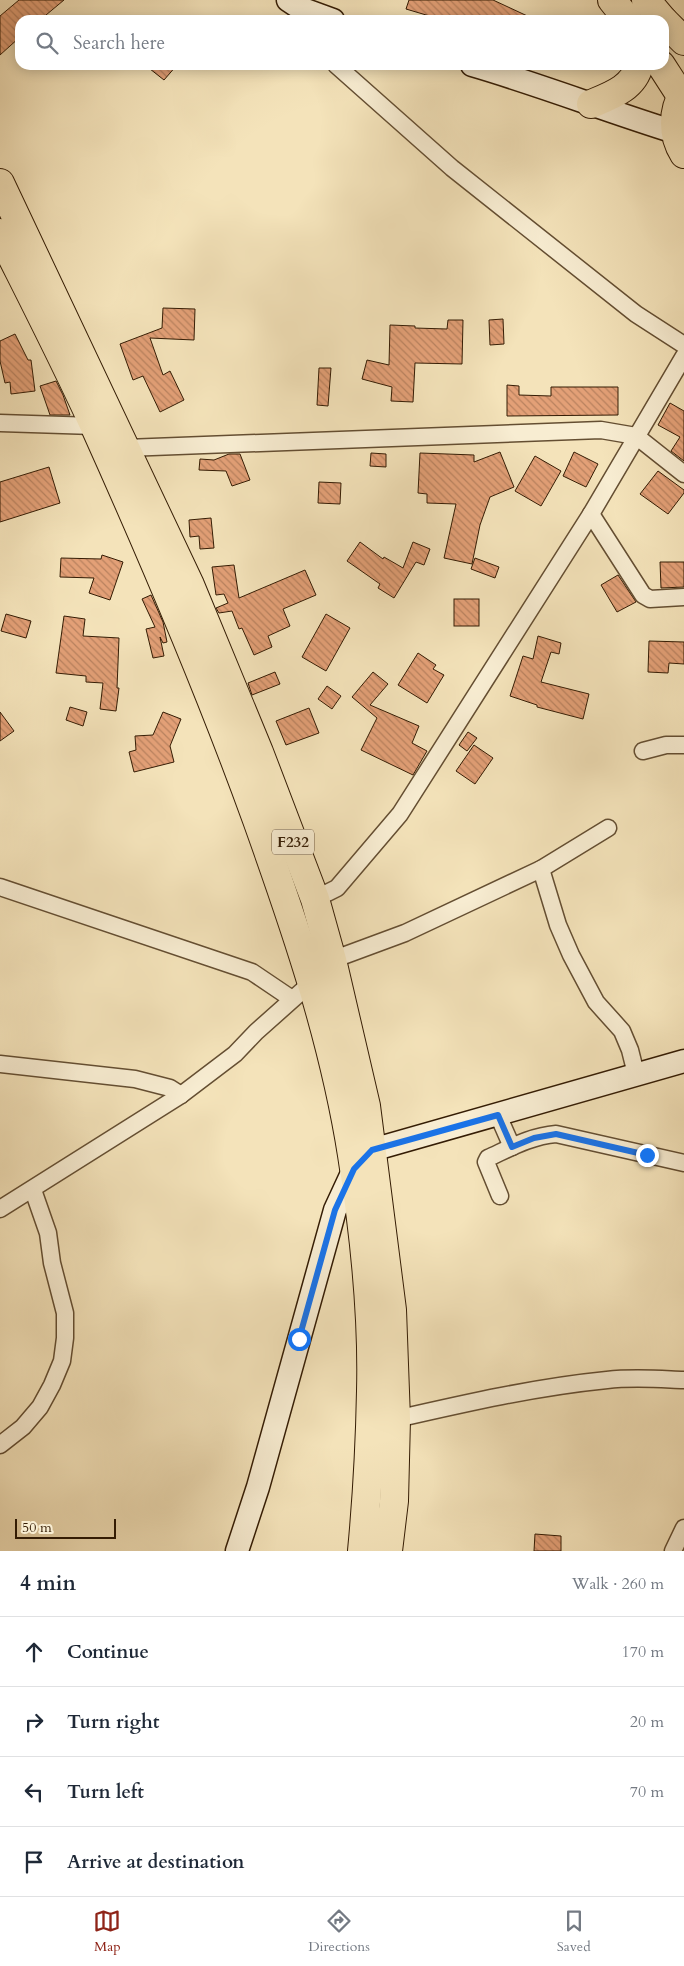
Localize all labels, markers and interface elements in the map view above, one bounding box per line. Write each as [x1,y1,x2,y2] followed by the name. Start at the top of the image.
[15,15,669,70] search box
[33,29,61,57] icon: search
[73,30,165,56] text: Search here
[272,830,314,854] road number: F232
[636,1144,659,1167] route end
[288,1328,311,1351] route start
[15,1516,116,1539] scale bar
[22,1518,52,1537] text: 50 m
[20,1569,76,1598] text: 4 min
[572,1573,664,1595] text: Walk · 260 m
[20,1638,48,1666] icon: ahead
[67,1639,149,1665] text: Continue
[622,1641,664,1663] text: 170 m
[20,1708,48,1736] icon: right
[67,1709,159,1735] text: Turn right
[630,1711,664,1733] text: 20 m
[20,1778,48,1806] icon: left
[67,1779,144,1805] text: Turn left
[630,1781,664,1803] text: 70 m
[20,1848,48,1876] icon: arrive
[67,1849,244,1875] text: Arrive at destination
[93,1907,121,1956] tab: Map
[308,1907,370,1956] tab: Directions
[557,1907,591,1956] tab: Saved

